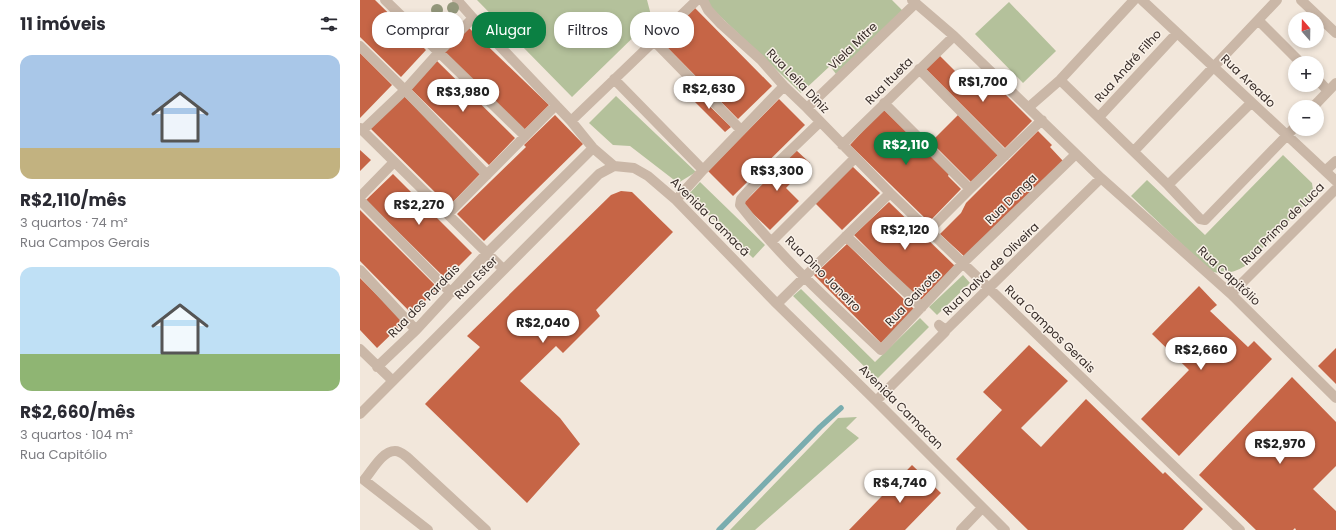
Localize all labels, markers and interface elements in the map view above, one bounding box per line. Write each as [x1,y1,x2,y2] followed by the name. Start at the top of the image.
[20,12,106,36] text: 11 imóveis
[372,12,464,48] chip: Comprar
[472,12,546,48] chip: Alugar
[554,12,622,48] chip: Filtros
[630,12,694,48] chip: Novo
[1288,12,1324,48] north arrow
[1288,12,1324,136] map controls
[318,13,340,35] icon: filters
[824,18,881,73] street label: Viela Mitre
[1090,25,1165,106] street label: Rua André Filho
[763,45,834,117] street label: Rua Leila Diniz
[1217,50,1280,111] street label: Rua Areado
[861,53,916,108] street label: Rua Itueta
[1288,56,1324,92] button: +
[946,69,1020,103] pin: R$1,700
[958,72,1008,91] text: R$1,700
[672,76,746,110] pin: R$2,630
[426,79,500,113] pin: R$3,980
[683,79,735,98] text: R$2,630
[144,81,216,153] icon: home
[436,82,490,101] text: R$3,980
[1288,100,1324,136] button: −
[869,132,943,166] pin: R$2,110
[883,135,929,154] text: R$2,110
[740,158,814,192] pin: R$3,300
[750,161,804,180] text: R$3,300
[981,169,1040,228] street label: Rua Donga
[667,173,754,260] street label: Avenida Camacã
[1237,178,1328,269] street label: Rua Primo de Luca
[20,188,126,212] text: R$2,110/mês
[382,192,456,226] pin: R$2,270
[393,195,445,214] text: R$2,270
[20,213,128,232] text: 3 quartos · 74 m²
[868,217,942,251] pin: R$2,120
[939,218,1042,319] street label: Rua Dalva de Oliveira
[881,220,929,239] text: R$2,120
[782,232,865,316] street label: Rua Dino Janeiro
[20,233,150,252] text: Rua Campos Gerais
[1194,242,1265,309] street label: Rua Capitólio
[450,252,501,303] street label: Rua Ester
[384,260,463,341] street label: Rua dos Pardais
[881,265,944,330] street label: Rua Gaivota
[1001,281,1099,376] street label: Rua Campos Gerais
[144,293,216,365] icon: home
[506,310,580,344] pin: R$2,040
[516,313,570,332] text: R$2,040
[1164,337,1238,371] pin: R$2,660
[1174,340,1228,359] text: R$2,660
[855,361,947,453] street label: Avenida Camacan
[20,400,135,424] text: R$2,660/mês
[20,425,133,444] text: 3 quartos · 104 m²
[1243,431,1317,465] pin: R$2,970
[1254,434,1306,453] text: R$2,970
[20,445,107,464] text: Rua Capitólio
[863,470,937,504] pin: R$4,740
[873,473,927,492] text: R$4,740

